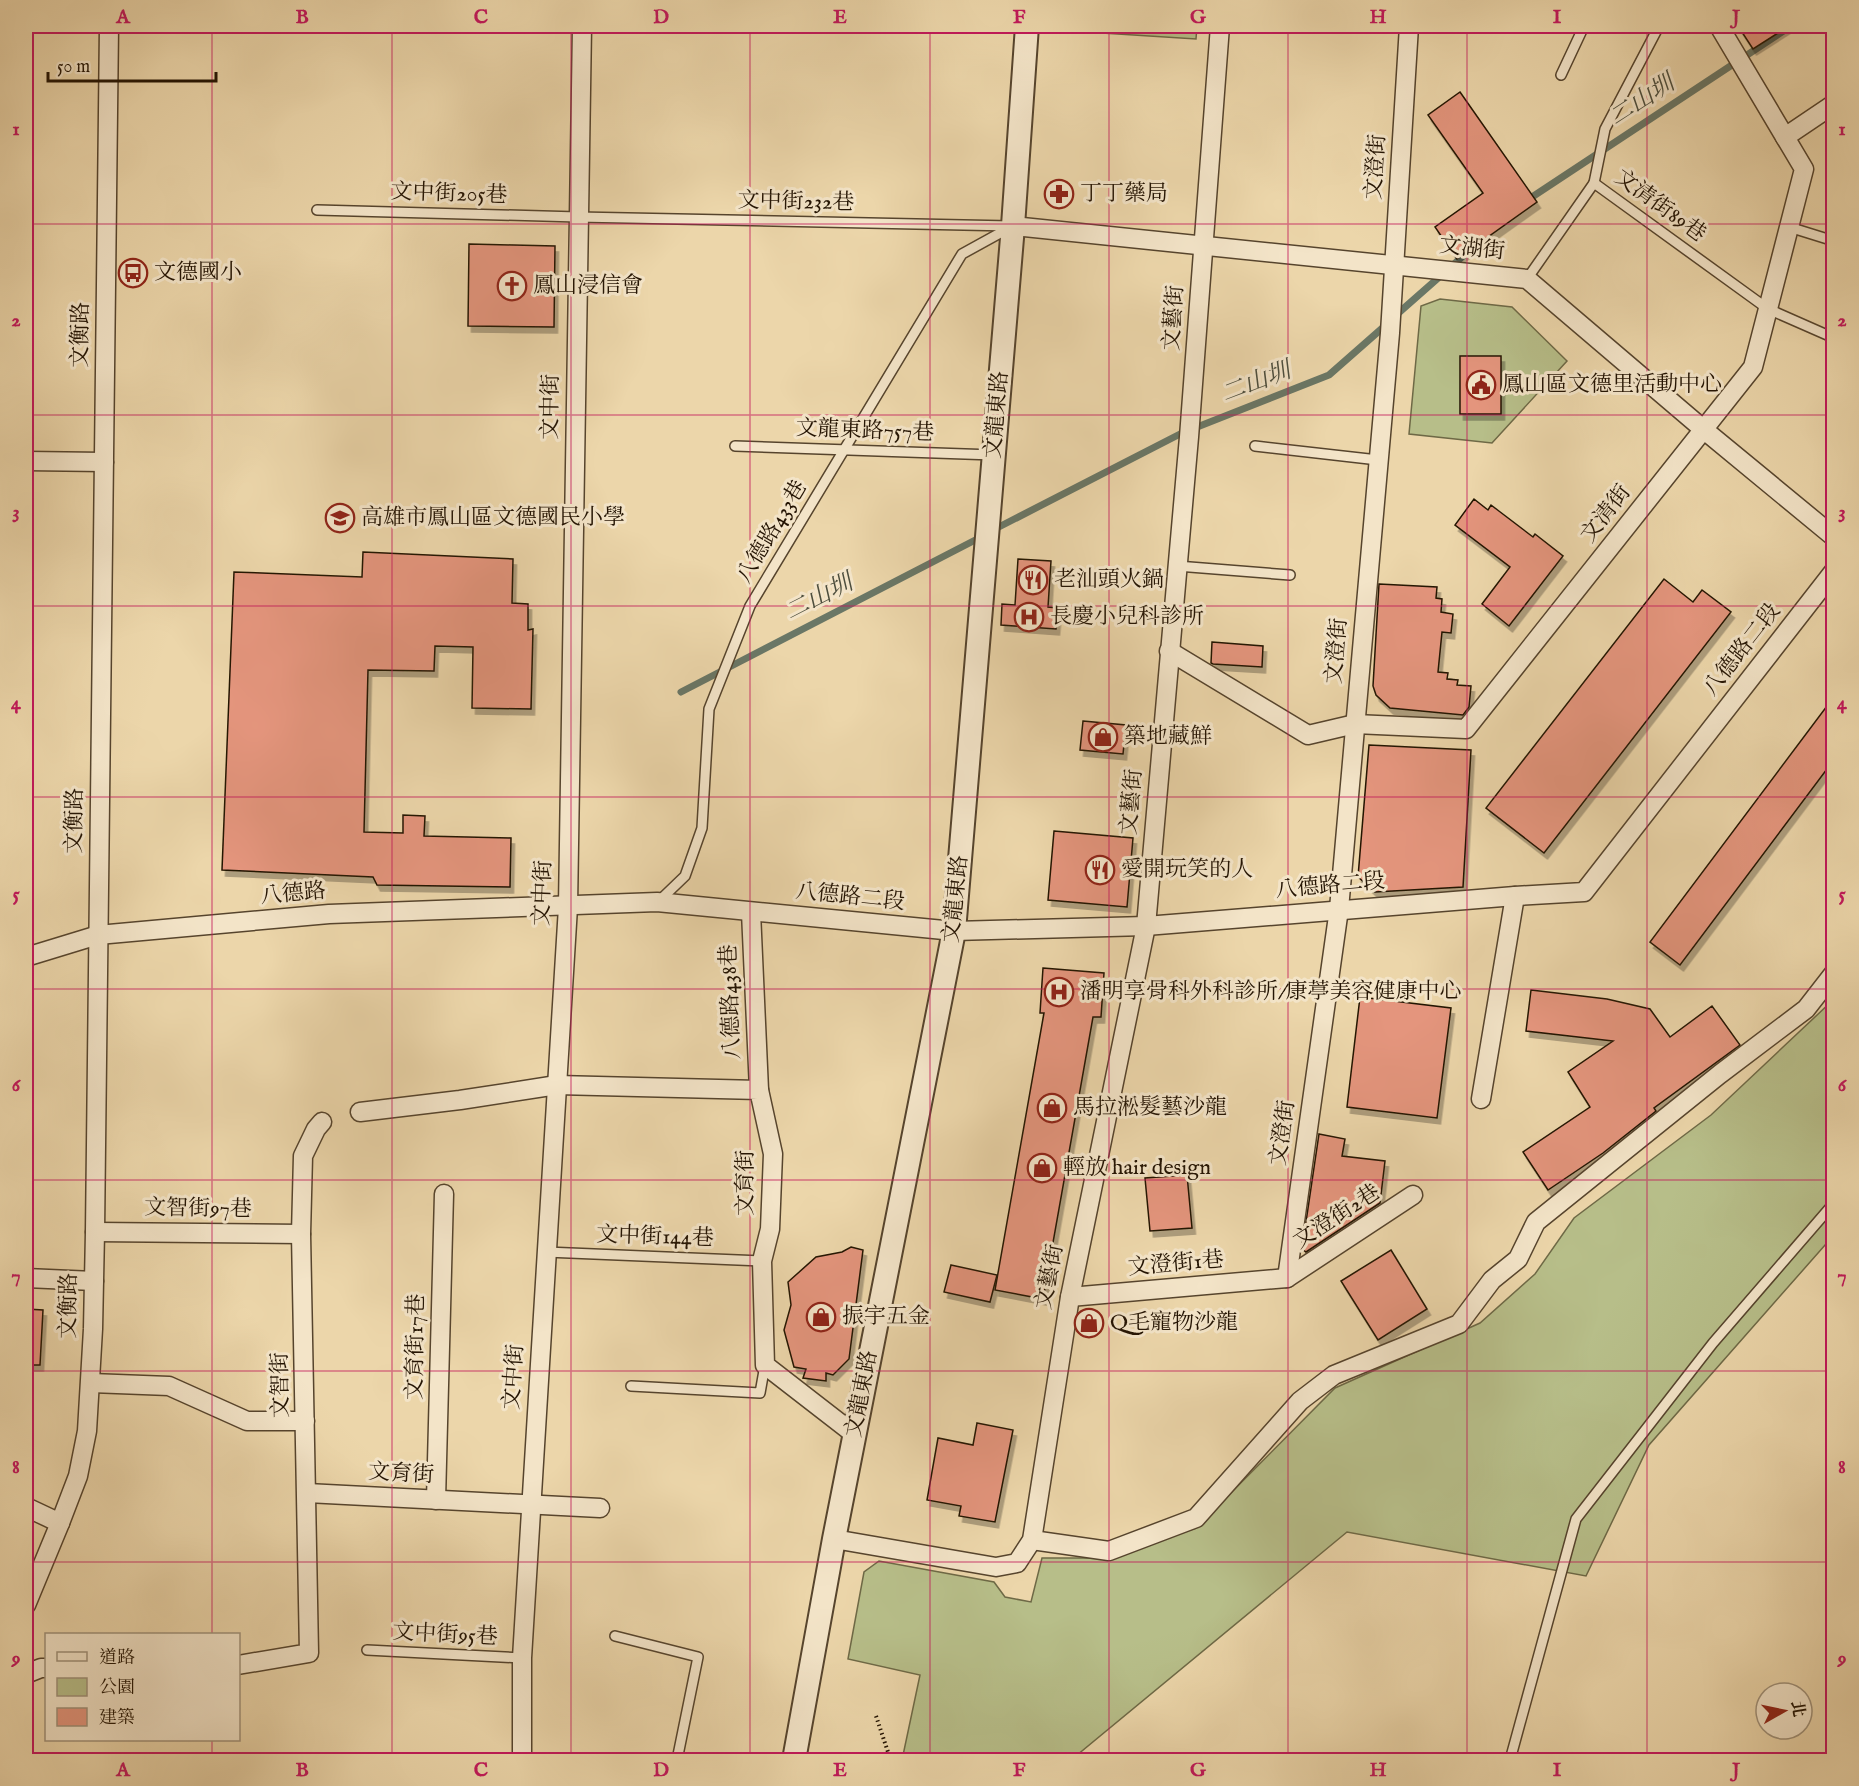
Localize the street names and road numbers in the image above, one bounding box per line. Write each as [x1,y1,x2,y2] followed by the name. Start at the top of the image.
[1360,133,1392,201] street label: 文澄街
[1609,163,1711,249] street label: 文清街89巷
[390,178,508,210] street label: 文中街205巷
[737,187,855,217] street label: 文中街232巷
[1438,232,1506,266] street label: 文湖街
[1158,284,1190,352] street label: 文藝街
[66,302,96,368] street label: 文衡路
[979,370,1015,460] street label: 文龍東路
[536,374,566,440] street label: 文中街
[795,415,935,447] street label: 文龍東路757巷
[730,475,814,589] street label: 八德路433巷
[1575,479,1637,549] street label: 文清街
[1697,598,1787,702] street label: 八德路二段
[1320,617,1354,685] street label: 文澄街
[1115,768,1149,836] street label: 文藝街
[60,788,90,854] street label: 文衡路
[937,854,975,944] street label: 文龍東路
[528,860,558,926] street label: 文中街
[1274,867,1386,905] street label: 八德路二段
[259,877,327,911] street label: 八德路
[794,877,906,917] street label: 八德路二段
[715,944,747,1060] street label: 八德路438巷
[1265,1098,1301,1168] street label: 文澄街
[732,1150,760,1216] street label: 文育街
[1288,1178,1386,1256] street label: 文澄街2巷
[144,1194,252,1224] street label: 文智街97巷
[596,1221,714,1253] street label: 文中街144巷
[1030,1242,1070,1312] street label: 文藝街
[1127,1246,1225,1282] street label: 文澄街1巷
[54,1273,84,1339] street label: 文衡路
[401,1294,431,1400] street label: 文育街17巷
[498,1343,530,1411] street label: 文中街
[840,1348,884,1440] street label: 文龍東路
[266,1352,296,1418] street label: 文智街
[367,1458,435,1490] street label: 文育街
[392,1618,498,1652] street label: 文中街95巷

